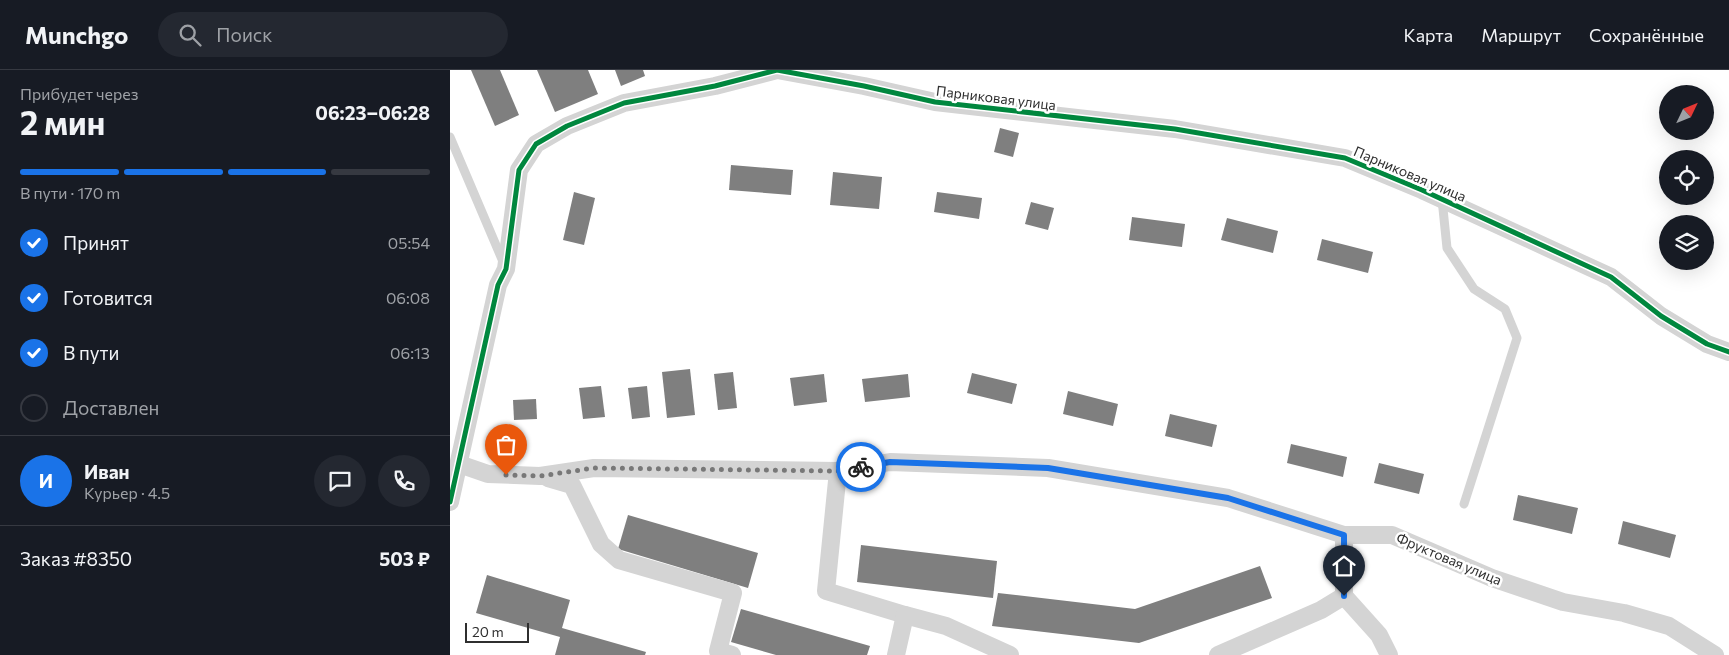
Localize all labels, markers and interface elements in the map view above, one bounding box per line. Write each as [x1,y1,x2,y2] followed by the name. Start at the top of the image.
[158,12,508,57] search box
[25,20,128,49] text: Munchgo
[176,21,204,49] icon: search
[216,23,272,46] text: Поиск
[1404,24,1453,46] text: Карта
[1481,24,1561,46] text: Маршрут
[1589,24,1704,46] text: Сохранённые
[935,82,1057,113] street label: Парниковая улица
[20,84,139,103] text: Прибудет через
[1659,85,1714,140] north arrow
[1659,85,1714,270] map controls
[315,101,430,124] text: 06:23–06:28
[20,102,105,142] text: 2 мин
[1351,142,1469,205] street label: Парниковая улица
[1659,150,1714,205] button: locate
[20,183,120,202] text: В пути · 170 m
[1659,215,1714,270] button: layers
[20,229,48,257] icon: check
[63,231,129,254] text: Принят
[388,233,430,252] text: 05:54
[20,284,48,312] icon: check
[63,286,153,309] text: Готовится
[386,288,430,307] text: 06:08
[20,339,48,367] icon: check
[63,341,119,364] text: В пути
[390,343,430,362] text: 06:13
[63,396,159,419] text: Доставлен
[485,424,527,475] pin
[492,431,520,459] icon: bag
[836,442,886,492] courier
[847,453,875,481] icon: bike
[314,455,366,507] button: chat
[378,455,430,507] button: phone
[84,460,130,483] text: Иван
[39,469,53,492] text: И
[84,483,170,502] text: Курьер · 4.5
[1394,529,1504,588] street label: Фруктовая улица
[1323,545,1365,596] pin
[20,547,132,570] text: Заказ #8350
[379,547,430,570] text: 503 ₽
[1330,552,1358,580] icon: home
[465,620,529,643] scale bar
[472,623,504,640] text: 20 m

